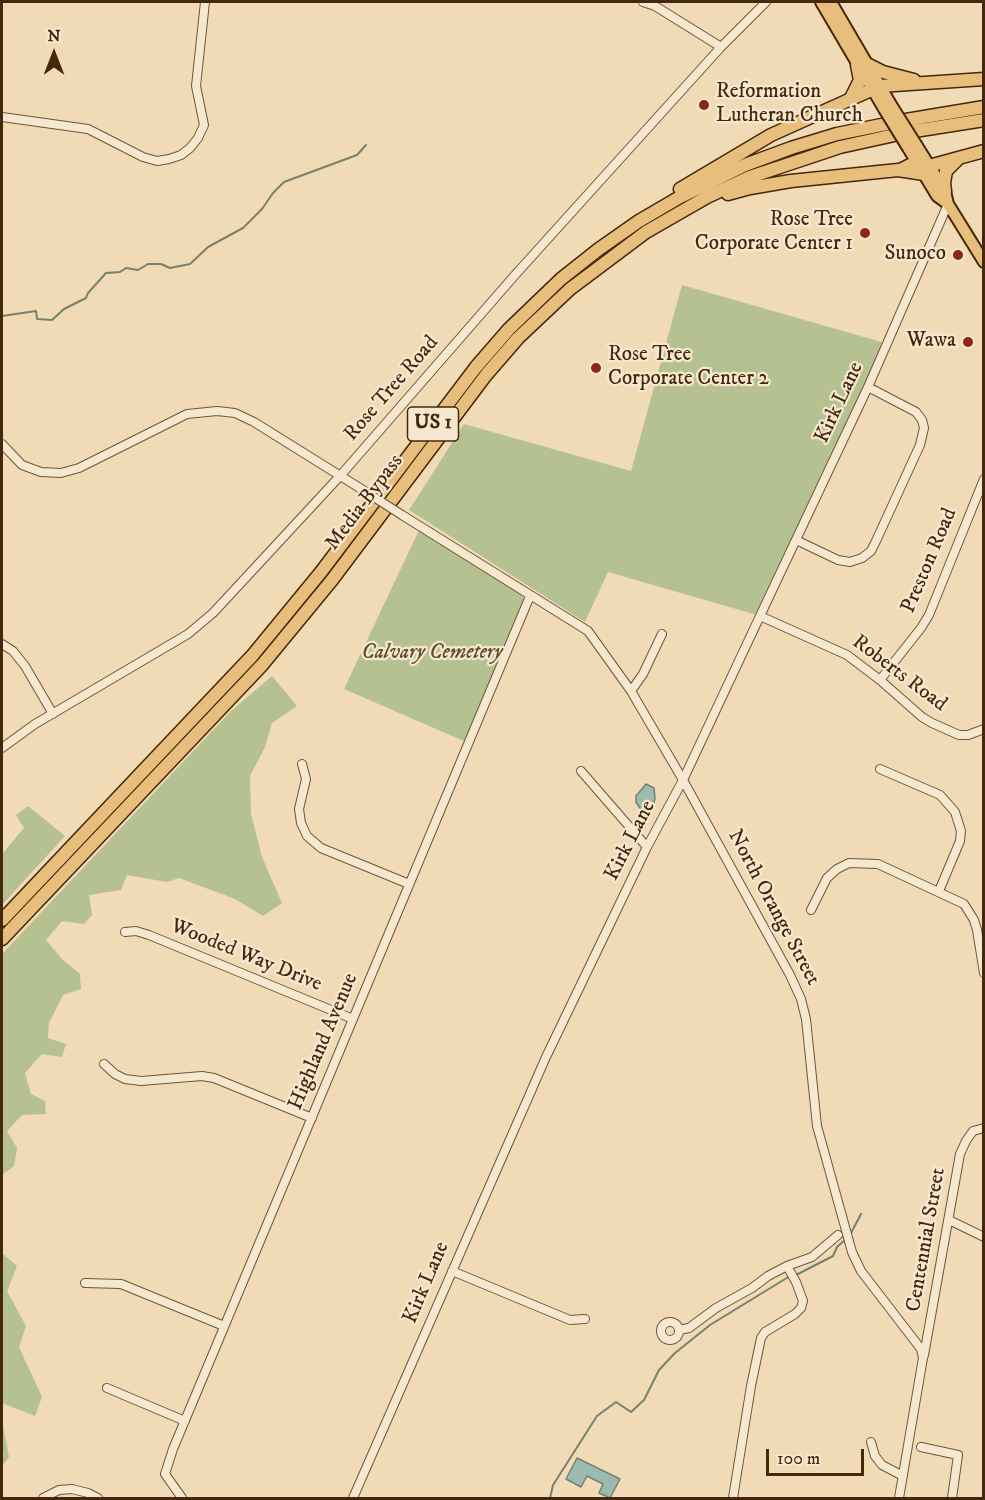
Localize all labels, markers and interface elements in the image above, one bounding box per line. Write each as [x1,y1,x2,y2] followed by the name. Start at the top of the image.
[24,24,84,84] north arrow
[47,26,61,46] text: N
[716,80,863,130] place label: Reformation Lutheran Church
[697,98,711,112] marker: Reformation Lutheran Church
[695,208,853,258] place label: Rose Tree Corporate Center 1
[858,226,872,240] marker: Rose Tree Corporate Center 1
[884,242,946,268] place label: Sunoco
[951,248,965,262] marker: Sunoco
[907,329,956,355] place label: Wawa
[339,331,445,447] street label: Rose Tree Road
[961,335,975,349] marker: Wawa
[608,343,769,393] place label: Rose Tree Corporate Center 2
[810,359,870,447] street label: Kirk Lane
[589,361,603,375] marker: Rose Tree Corporate Center 2
[408,407,458,441] road number: US 1
[321,450,409,556] street label: Media Bypass
[897,505,963,617] street label: Preston Road
[847,630,951,718] street label: Roberts Road
[361,641,503,667] park label: Calvary Cemetery
[600,797,662,885] street label: Kirk Lane
[721,826,825,990] street label: North Orange Street
[167,914,325,998] street label: Wooded Way Drive
[284,970,364,1114] street label: Highland Avenue
[902,1166,952,1314] street label: Centennial Street
[399,1238,455,1328] street label: Kirk Lane
[769,1437,866,1475] scale bar
[777,1448,820,1470] text: 100 m

